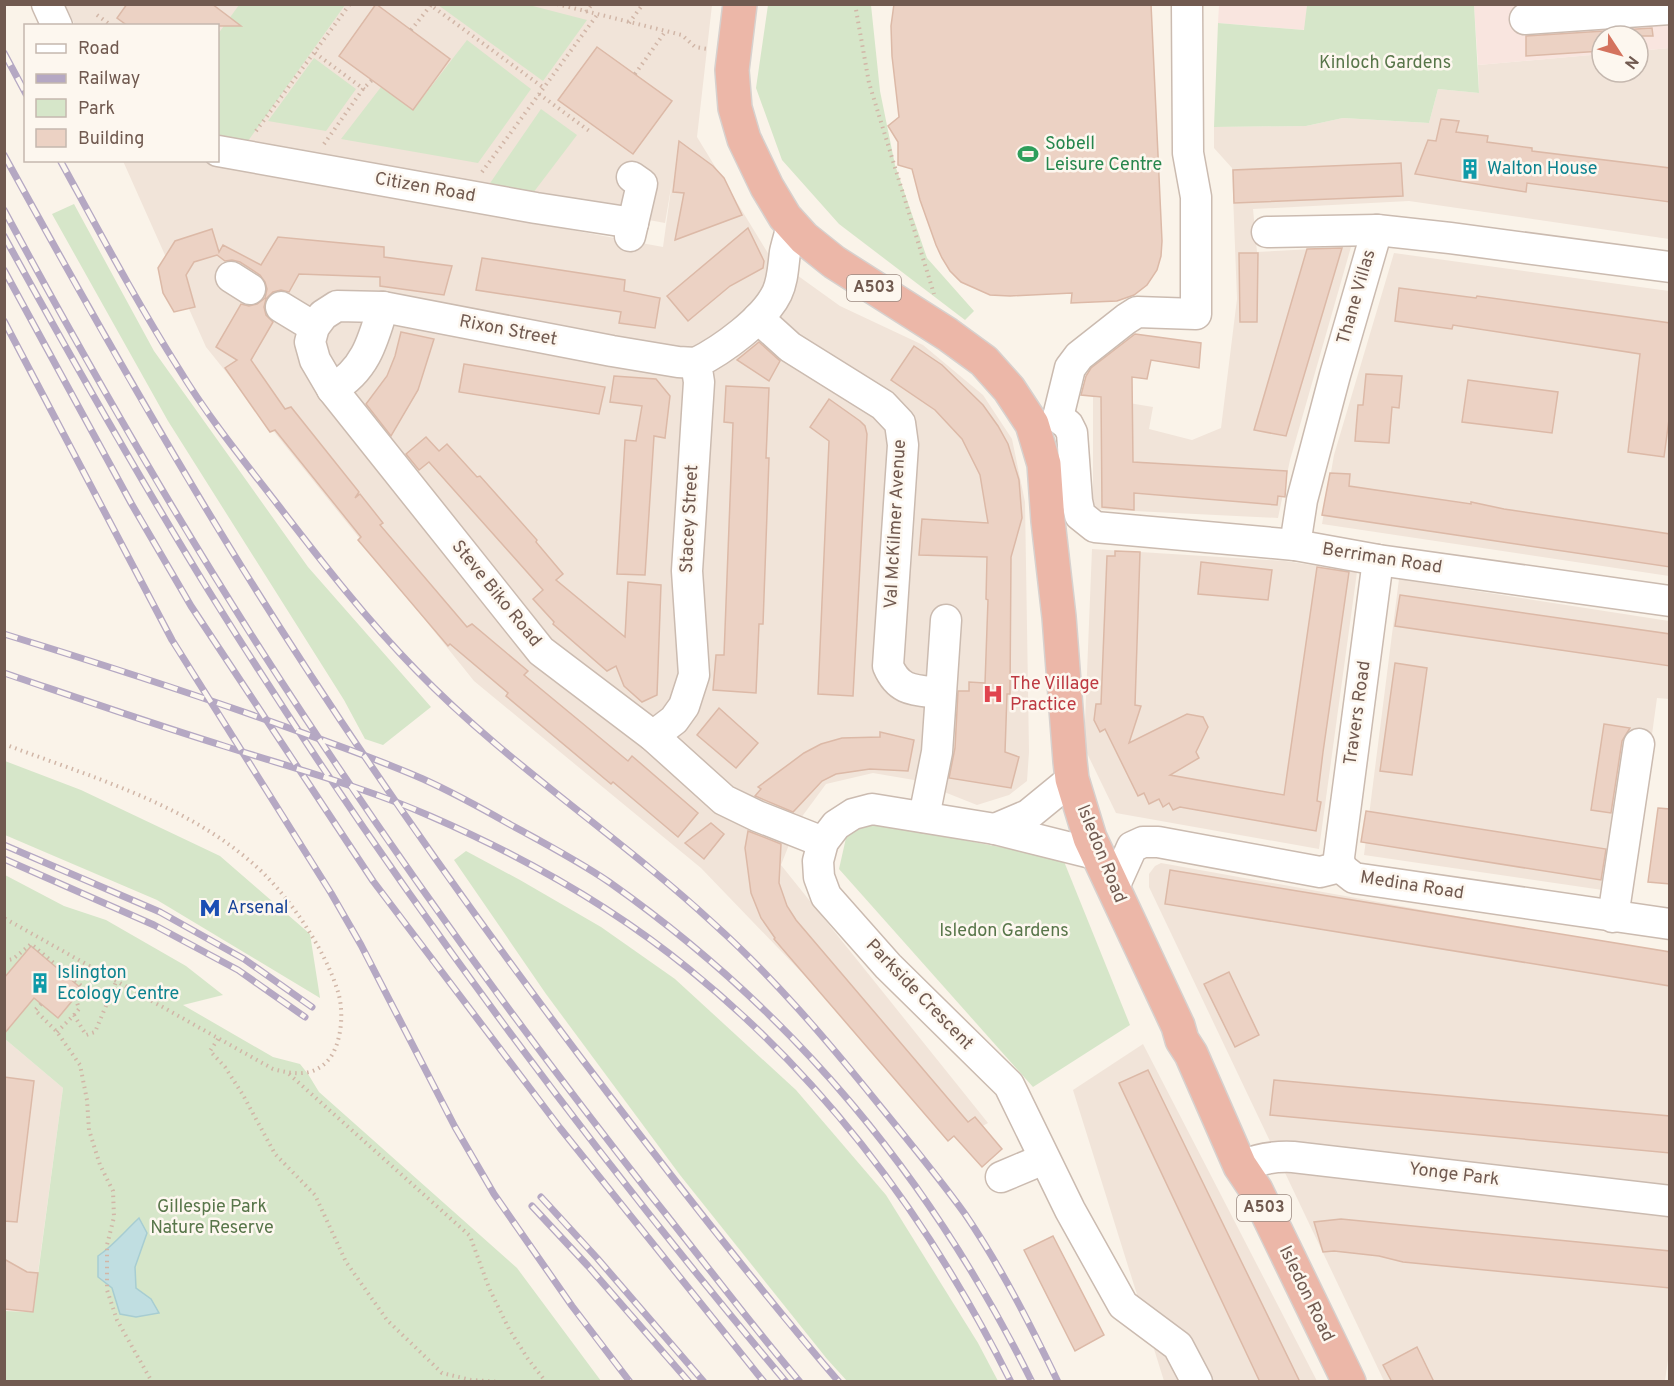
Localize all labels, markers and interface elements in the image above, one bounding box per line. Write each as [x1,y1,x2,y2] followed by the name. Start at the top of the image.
[24,24,219,162] legend
[1590,24,1650,84] north arrow
[78,38,120,61] text: Road
[1619,51,1642,72] text: N
[1319,52,1451,75] park label: Kinloch Gardens
[78,68,140,91] text: Railway
[78,98,115,121] text: Park
[78,128,144,151] text: Building
[1045,133,1162,177] place label: Sobell Leisure Centre
[1016,142,1040,166] sports icon: Sobell Leisure Centre
[1458,157,1482,181] building icon: Walton House
[1487,158,1598,181] place label: Walton House
[373,168,477,208] street label: Citizen Road
[1332,247,1382,347] street label: Thane Villas
[847,275,901,301] road number: A503
[457,310,559,352] street label: Rixon Street
[880,439,912,609] street label: Val McKilmer Avenue
[676,464,704,574] street label: Stacey Street
[446,536,546,652] street label: Steve Biko Road
[1320,538,1444,580] street label: Berriman Road
[1339,659,1377,767] street label: Travers Road
[1010,673,1099,717] place label: The Village Practice
[981,682,1005,706] hospital icon: The Village Practice
[1071,801,1131,907] street label: Isledon Road
[1358,866,1466,906] street label: Medina Road
[198,896,222,920] metro station icon: Arsenal
[227,897,289,920] place label: Arsenal
[939,920,1069,943] park label: Isledon Gardens
[860,935,978,1055] street label: Parkside Crescent
[57,962,179,1006] place label: Islington Ecology Centre
[28,971,52,995] building icon: Islington Ecology Centre
[1407,1158,1501,1192] street label: Yonge Park
[1237,1195,1291,1221] road number: A503
[150,1196,274,1240] park label: Gillespie Park Nature Reserve
[1273,1242,1339,1346] street label: Isledon Road

